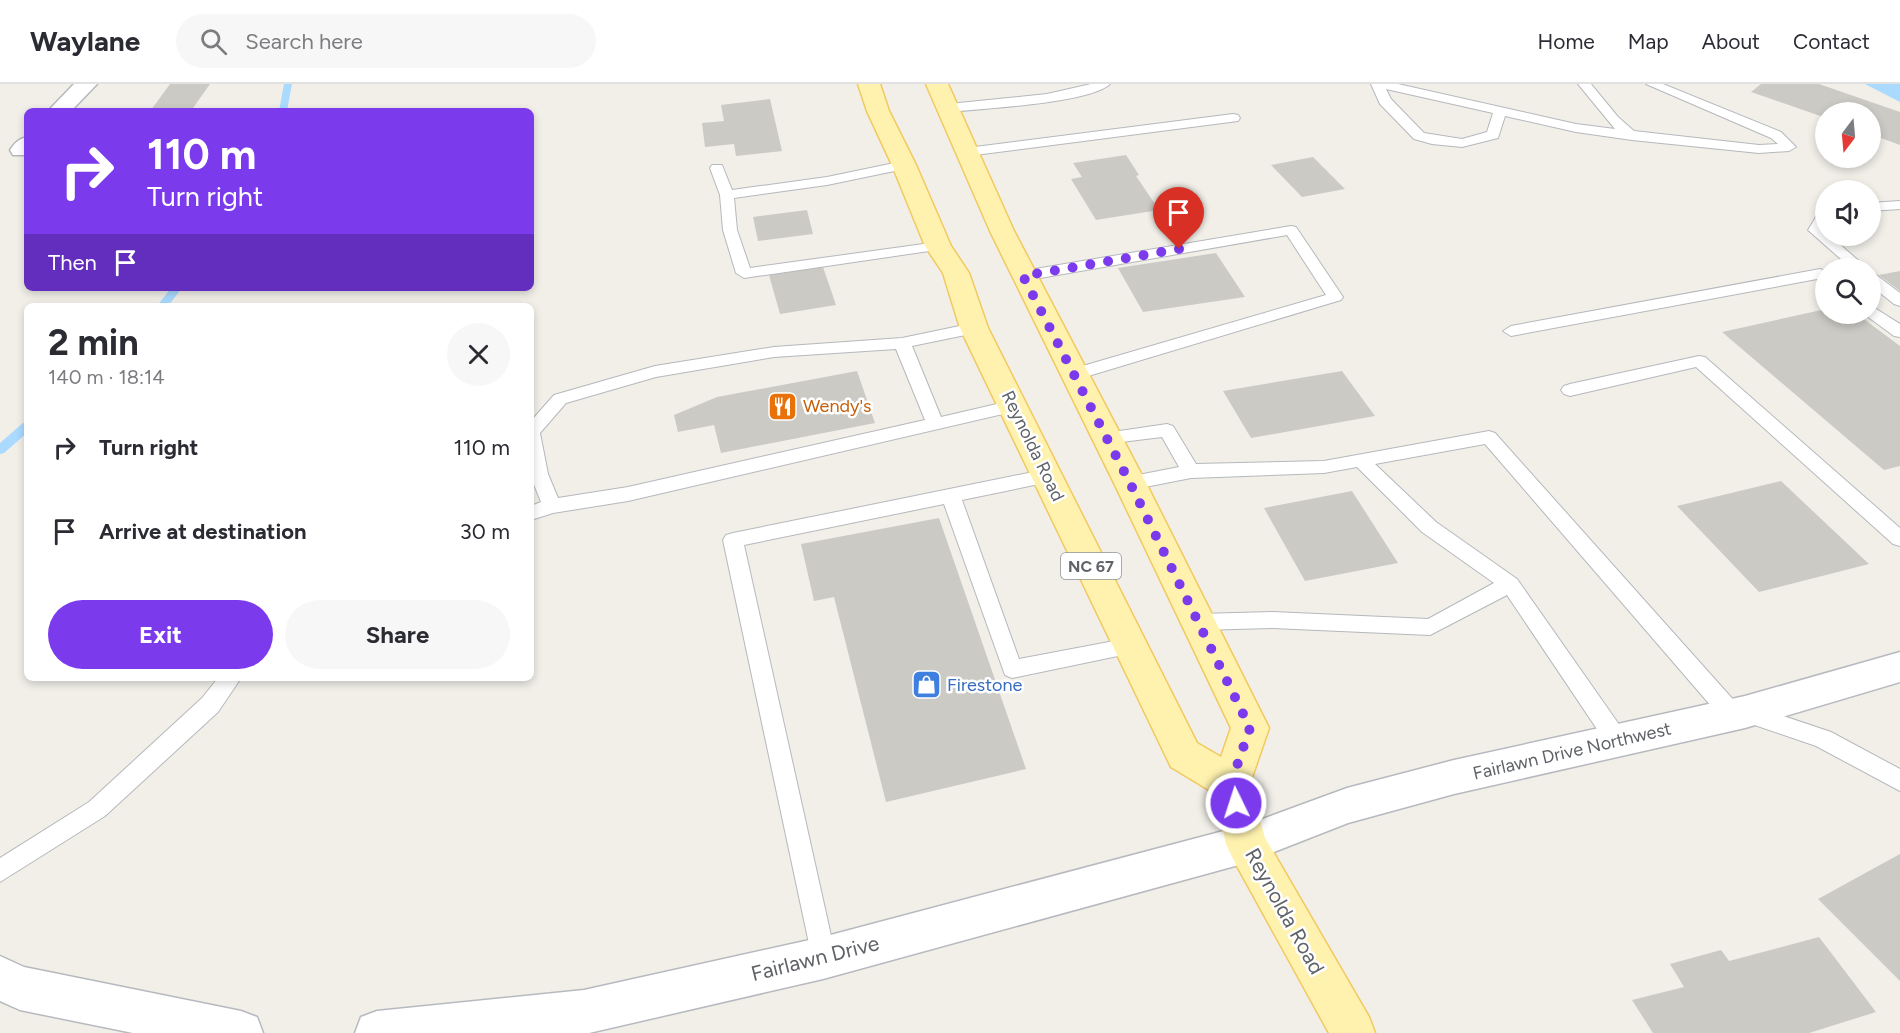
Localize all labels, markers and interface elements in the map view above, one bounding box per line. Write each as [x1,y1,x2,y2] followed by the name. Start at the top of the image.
[176,14,596,68] search box
[30,24,140,58] text: Waylane
[197,25,230,58] icon: search
[245,28,363,55] text: Search here
[1538,29,1595,54] text: Home
[1628,29,1669,54] text: Map
[1702,29,1760,54] text: About
[1793,29,1870,54] text: Contact
[1815,102,1881,168] north arrow
[1815,102,1881,324] map controls
[147,129,256,180] text: 110 m
[48,132,126,210] icon: right
[147,180,263,213] text: Turn right
[1815,180,1881,246] button: sound
[1153,187,1204,249] pin
[1162,196,1195,229] icon: arrive
[109,246,142,279] icon: arrive
[48,249,97,276] text: Then
[1815,258,1881,324] button: search
[48,321,139,364] text: 2 min
[447,323,510,386] button: close
[48,365,165,389] text: 140 m · 18:14
[997,387,1069,505] street label: Reynolda Road
[766,390,798,422] restaurant icon: Wendy's
[803,395,871,417] place label: Wendy's
[48,431,81,464] icon: right
[99,434,198,461] text: Turn right
[454,434,510,461] text: 110 m
[48,515,81,548] icon: arrive
[99,518,307,545] text: Arrive at destination
[460,518,510,545] text: 30 m
[1061,553,1121,579] road number: NC 67
[48,600,273,669] button: Exit
[285,600,510,669] button: Share
[910,669,942,701] shop icon: Firestone
[947,674,1022,696] place label: Firestone
[1471,717,1674,785] street label: Fairlawn Drive Northwest
[1204,771,1268,835] position arrow
[1240,844,1330,978] street label: Reynolda Road
[748,930,882,986] street label: Fairlawn Drive

